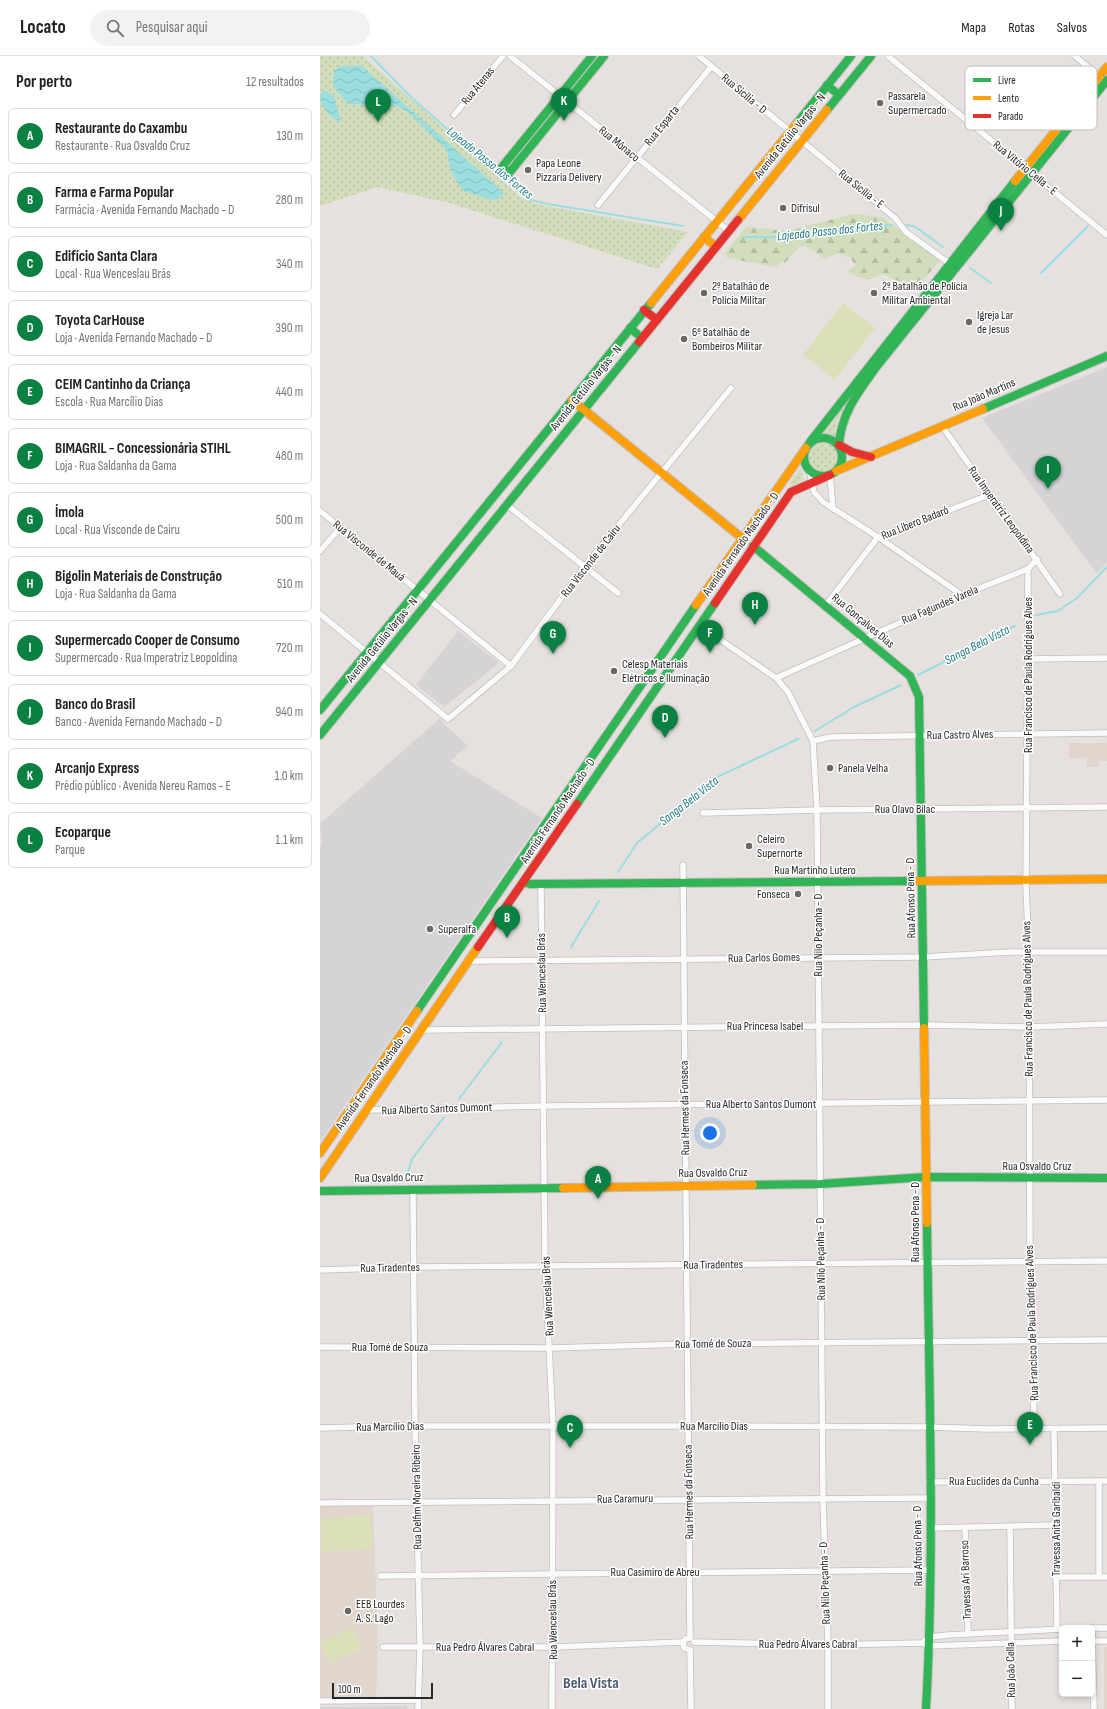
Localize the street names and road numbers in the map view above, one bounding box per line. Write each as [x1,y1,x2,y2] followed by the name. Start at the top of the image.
[458,64,498,108] street label: Rua Atenas
[718,71,770,117] street label: Rua Sicília - D
[750,90,829,182] street label: Avenida Getúlio Vargas - N
[641,102,683,149] street label: Rua Esparta
[595,123,643,165] street label: Rua Mônaco
[990,137,1060,199] street label: Rua Vitório Cella - E
[835,166,887,212] street label: Rua Sicília - E
[546,342,625,434] street label: Avenida Getúlio Vargas - N
[950,375,1018,415] street label: Rua João Martins
[964,464,1038,557] street label: Rua Imperatriz Leopoldina
[699,489,783,600] street label: Avenida Fernando Machado - D
[879,503,951,543] street label: Rua Líbero Badaró
[330,517,408,585] street label: Rua Visconde de Mauá
[558,522,624,600] street label: Rua Visconde de Cairu
[900,582,981,628] street label: Rua Fagundes Varela
[829,590,897,652] street label: Rua Gonçalves Dias
[342,594,421,686] street label: Avenida Getúlio Vargas - N
[1021,597,1036,753] street label: Rua Francisco de Paula Rodrigues Alves
[927,727,993,743] street label: Rua Castro Alves
[517,756,599,867] street label: Avenida Fernando Machado - D
[875,802,935,817] street label: Rua Olavo Bilac
[903,858,919,938] street label: Rua Afonso Pena - D
[774,863,856,878] street label: Rua Martinho Lutero
[811,894,826,976] street label: Rua Nilo Peçanha - D
[1019,921,1037,1077] street label: Rua Francisco de Paula Rodrigues Alves
[534,933,550,1013] street label: Rua Wenceslau Brás
[728,950,800,966] street label: Rua Carlos Gomes
[727,1019,803,1034] street label: Rua Princesa Isabel
[332,1023,416,1134] street label: Avenida Fernando Machado - D
[677,1060,693,1155] street label: Rua Hermes da Fonseca
[706,1097,817,1112] street label: Rua Alberto Santos Dumont
[381,1100,493,1118] street label: Rua Alberto Santos Dumont
[1002,1159,1072,1174] street label: Rua Osvaldo Cruz
[678,1165,748,1181] street label: Rua Osvaldo Cruz
[354,1170,424,1186] street label: Rua Osvaldo Cruz
[908,1182,923,1262] street label: Rua Afonso Pena - D
[813,1217,829,1300] street label: Rua Nilo Peçanha - D
[1022,1245,1042,1401] street label: Rua Francisco de Paula Rodrigues Alves
[538,1256,558,1336] street label: Rua Wenceslau Brás
[683,1257,743,1273] street label: Rua Tiradentes
[360,1260,420,1276] street label: Rua Tiradentes
[675,1336,752,1352] street label: Rua Tomé de Souza
[352,1340,429,1355] street label: Rua Tomé de Souza
[356,1419,424,1435] street label: Rua Marcílio Dias
[680,1419,748,1434] street label: Rua Marcílio Dias
[409,1444,425,1550] street label: Rua Delfim Moreira Ribeiro
[681,1444,697,1539] street label: Rua Hermes da Fonseca
[949,1474,1039,1489] street label: Rua Euclides da Cunha
[1049,1482,1064,1576] street label: Travessa Anita Garibaldi
[597,1491,653,1507] street label: Rua Caramuru
[910,1506,926,1586] street label: Rua Afonso Pena - D
[957,1540,975,1620] street label: Travessa Ari Barroso
[816,1541,834,1625] street label: Rua Nilo Peçanha - D
[610,1565,700,1580] street label: Rua Casimiro de Abreu
[545,1580,561,1660] street label: Rua Wenceslau Brás
[759,1637,857,1652] street label: Rua Pedro Álvares Cabral
[436,1640,534,1655] street label: Rua Pedro Álvares Cabral
[1003,1642,1019,1698] street label: Rua João Cella

